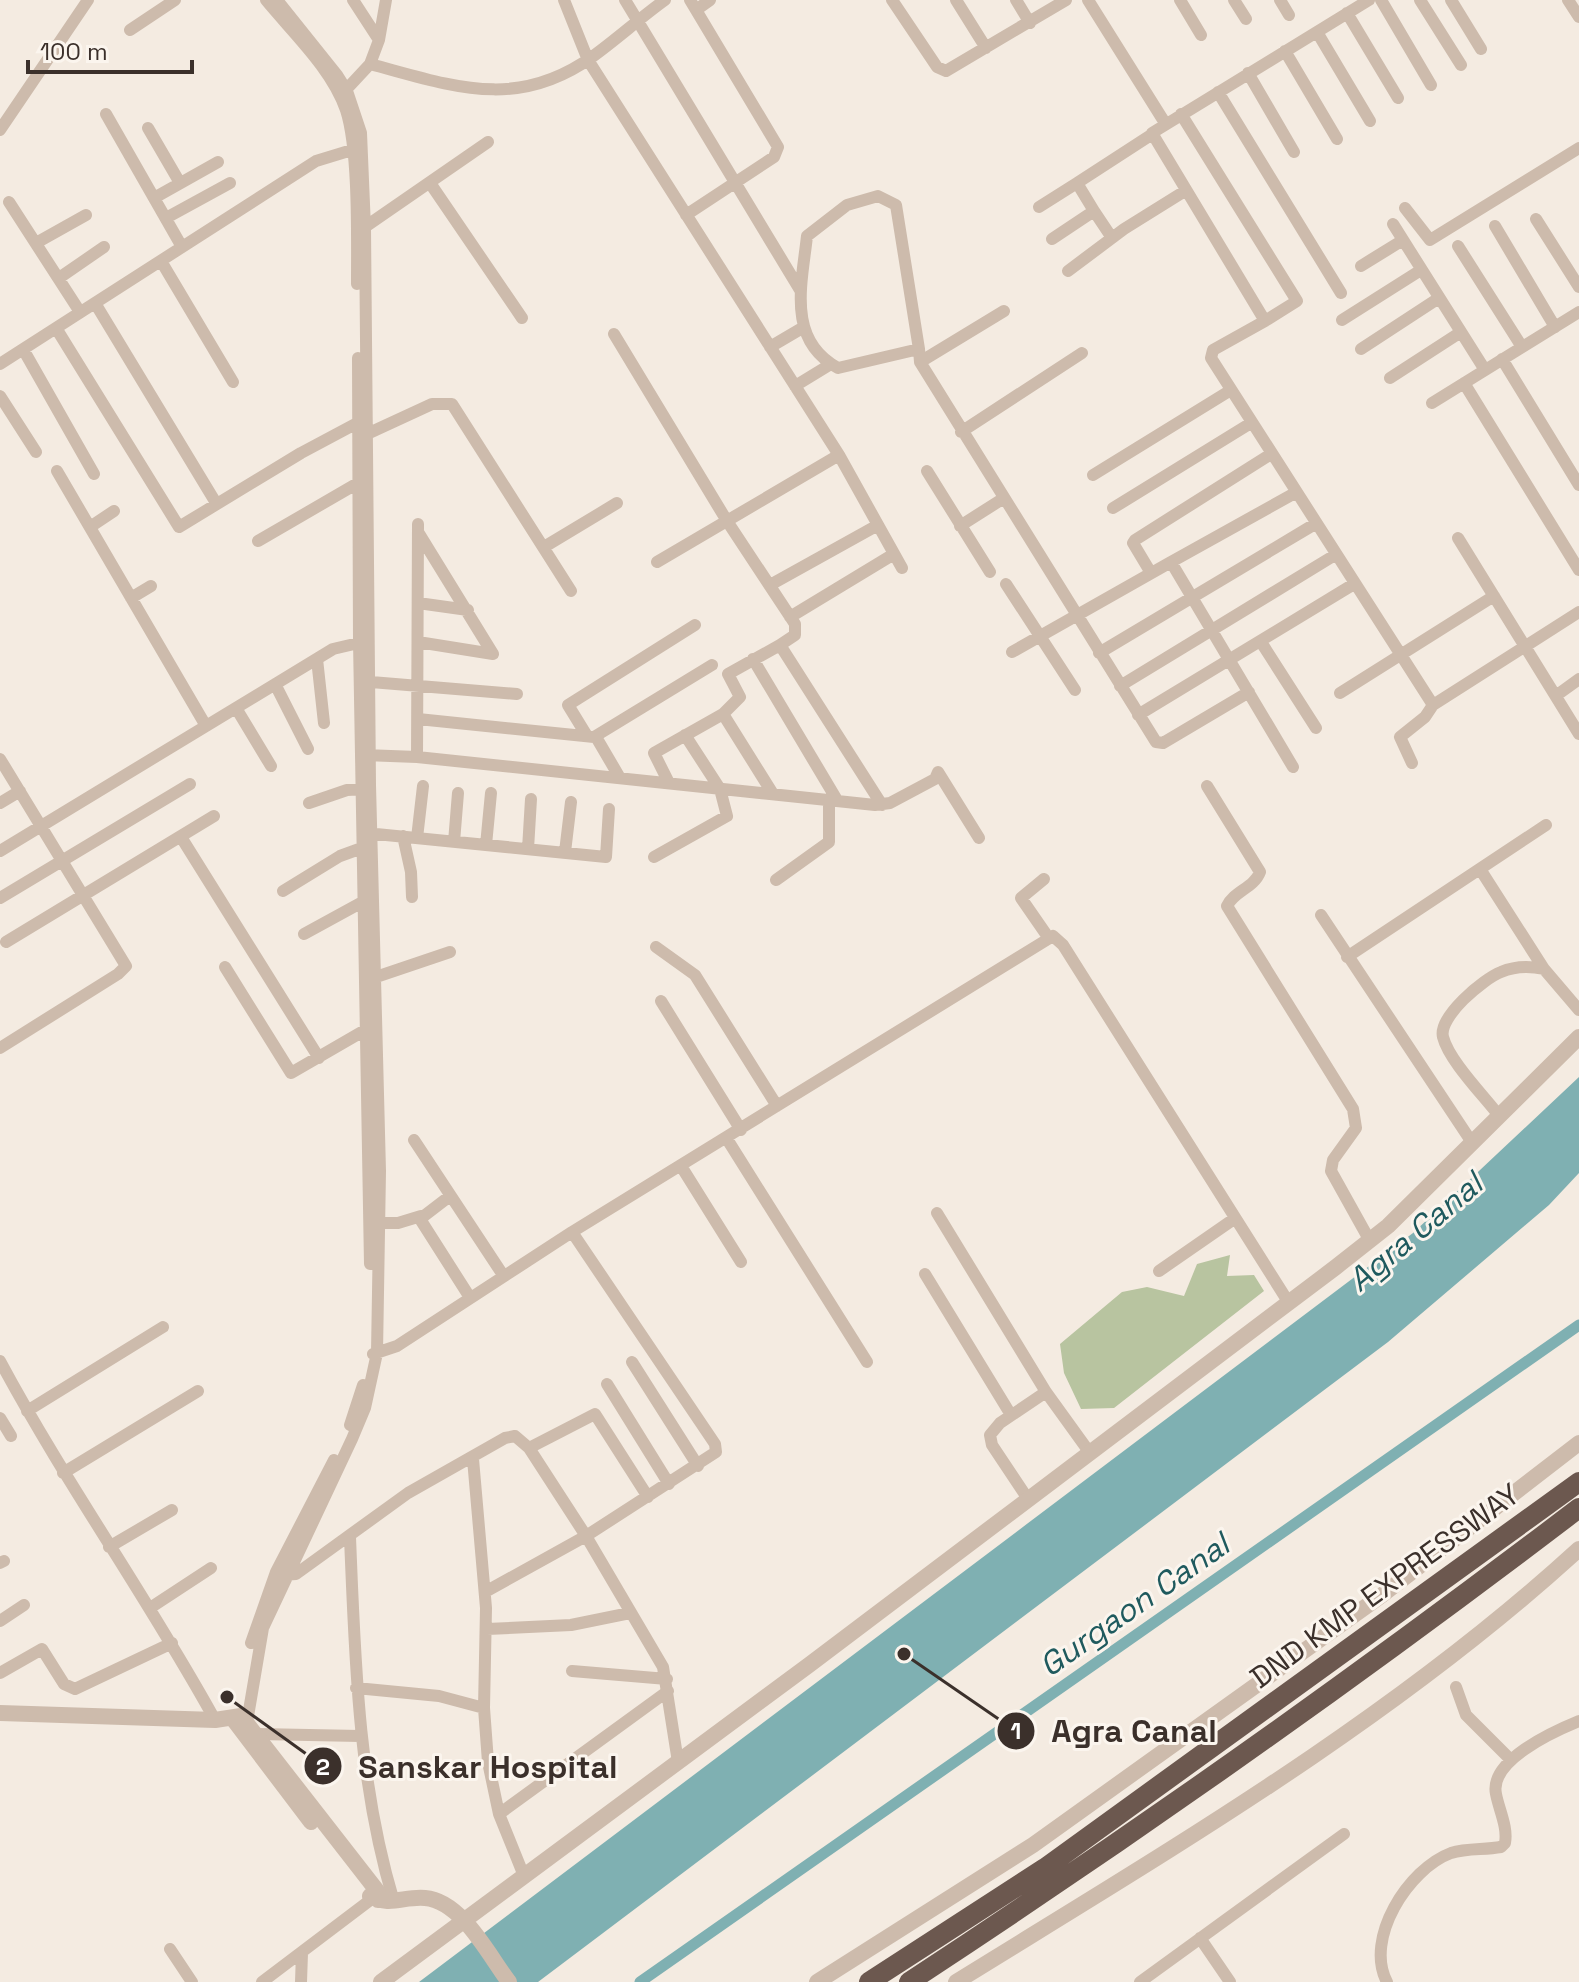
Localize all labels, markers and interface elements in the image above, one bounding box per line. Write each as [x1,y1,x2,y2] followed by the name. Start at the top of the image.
[28,24,192,74] scale bar
[40,36,108,67] text: 100 m
[1339,1162,1493,1300] water label: Agra Canal
[1242,1474,1527,1697] street label: DND KMP EXPRESSWAY
[1031,1523,1239,1685] water label: Gurgaon Canal
[996,1703,1233,1759] callout: Agra Canal
[1051,1711,1217,1751] text: Agra Canal
[1011,1715,1021,1746] text: 1
[303,1738,634,1794] callout: Sanskar Hospital
[358,1747,618,1787] text: Sanskar Hospital
[316,1751,330,1782] text: 2

